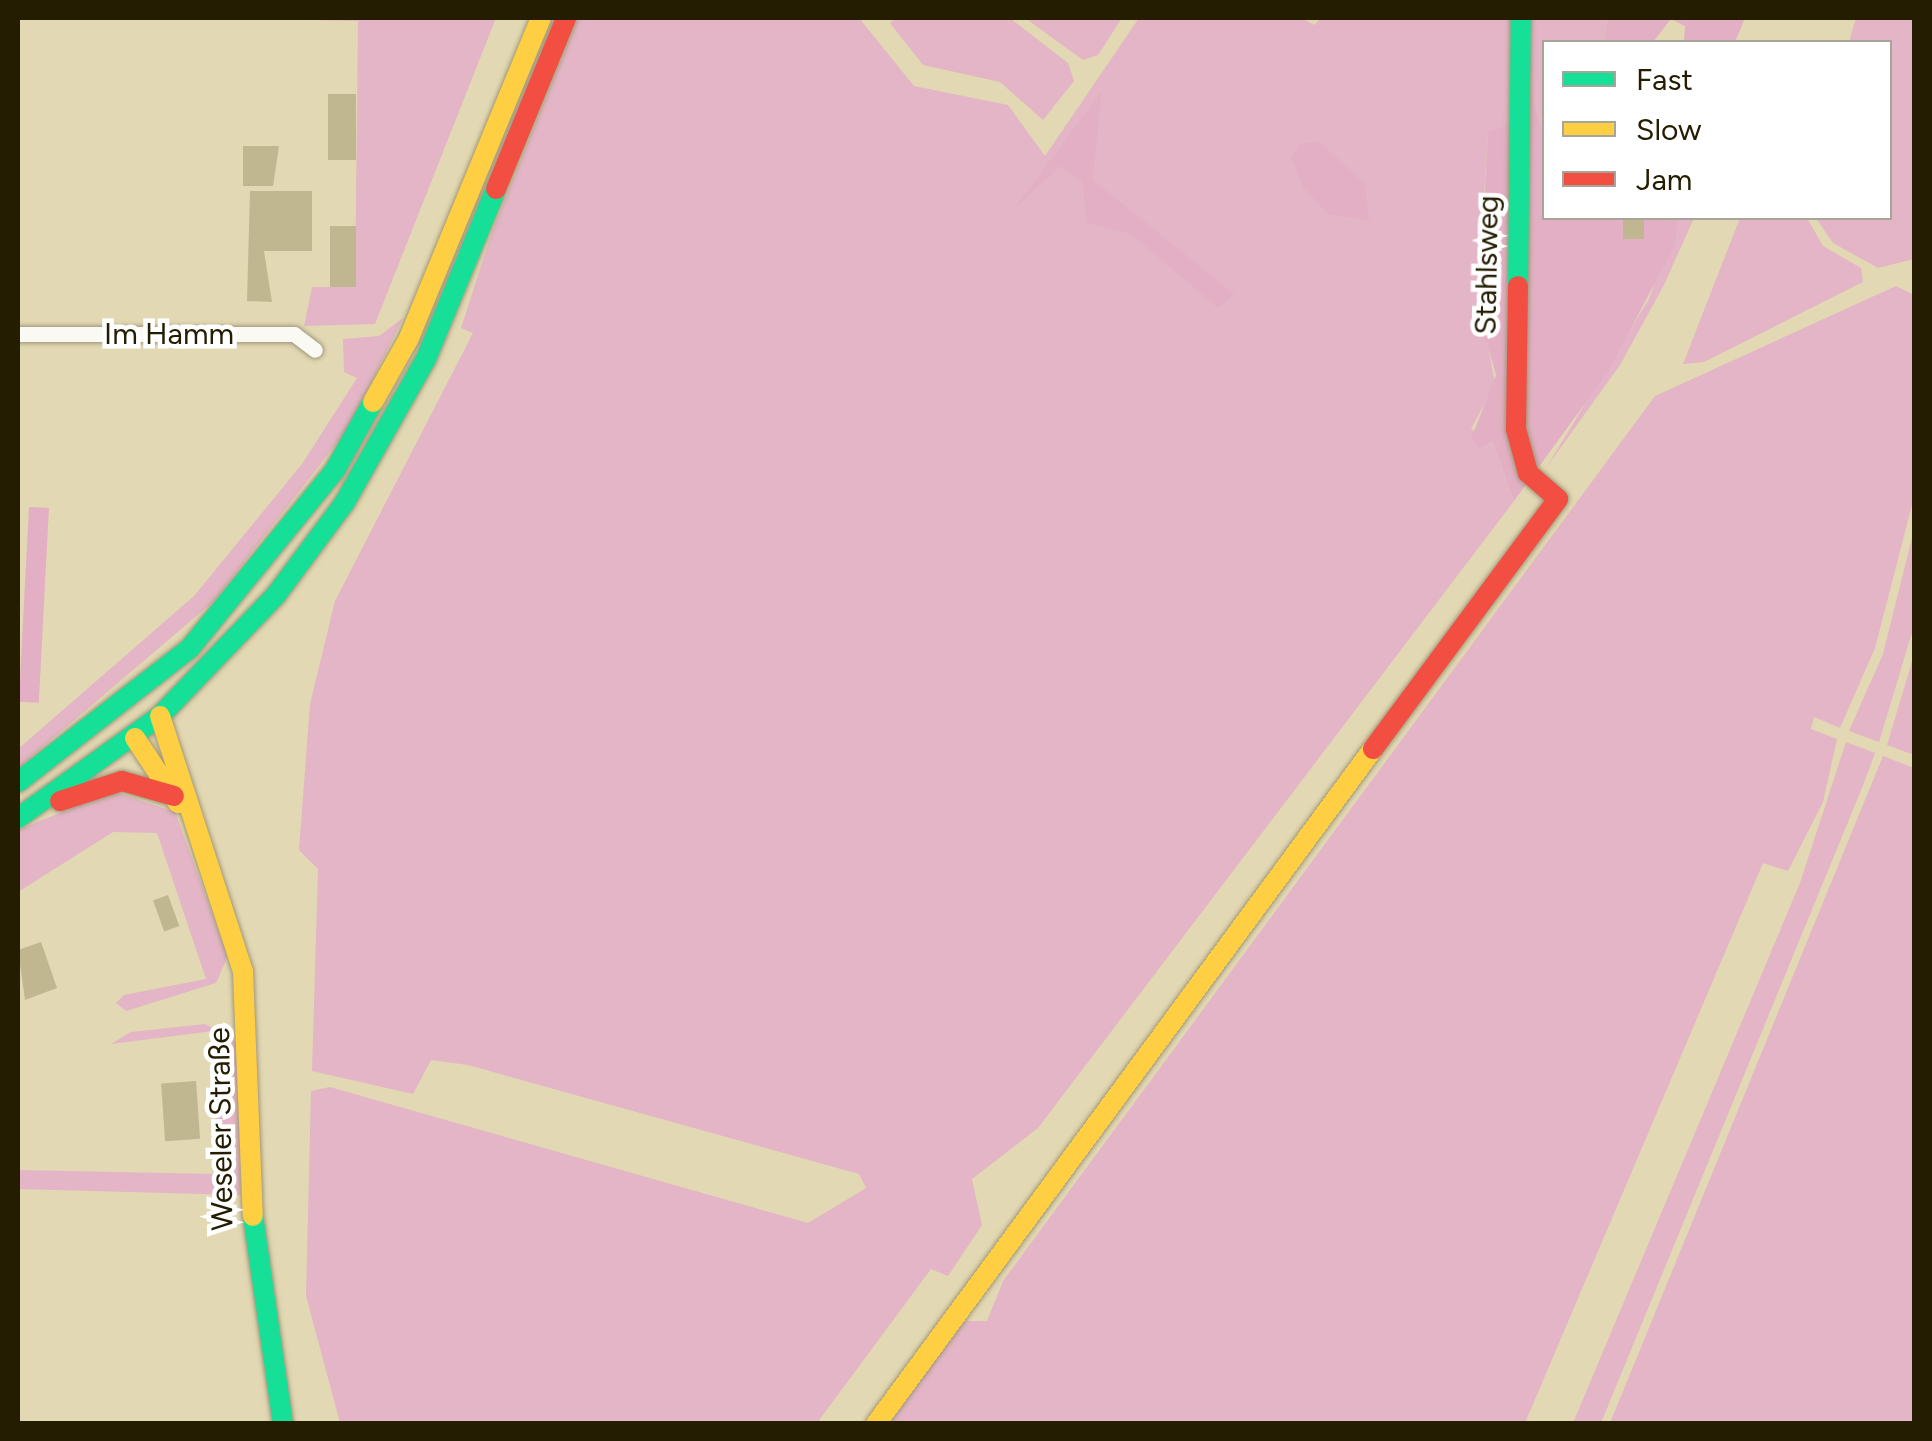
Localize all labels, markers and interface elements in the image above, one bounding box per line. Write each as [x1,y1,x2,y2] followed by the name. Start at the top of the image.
[1542,40,1892,220] legend
[1636,61,1693,98] text: Fast
[1636,111,1702,148] text: Slow
[1636,161,1692,198] text: Jam
[1468,195,1506,335] street label: Stahlsweg
[104,316,234,352] street label: Im Hamm
[201,1027,241,1231] street label: Weseler Straße

